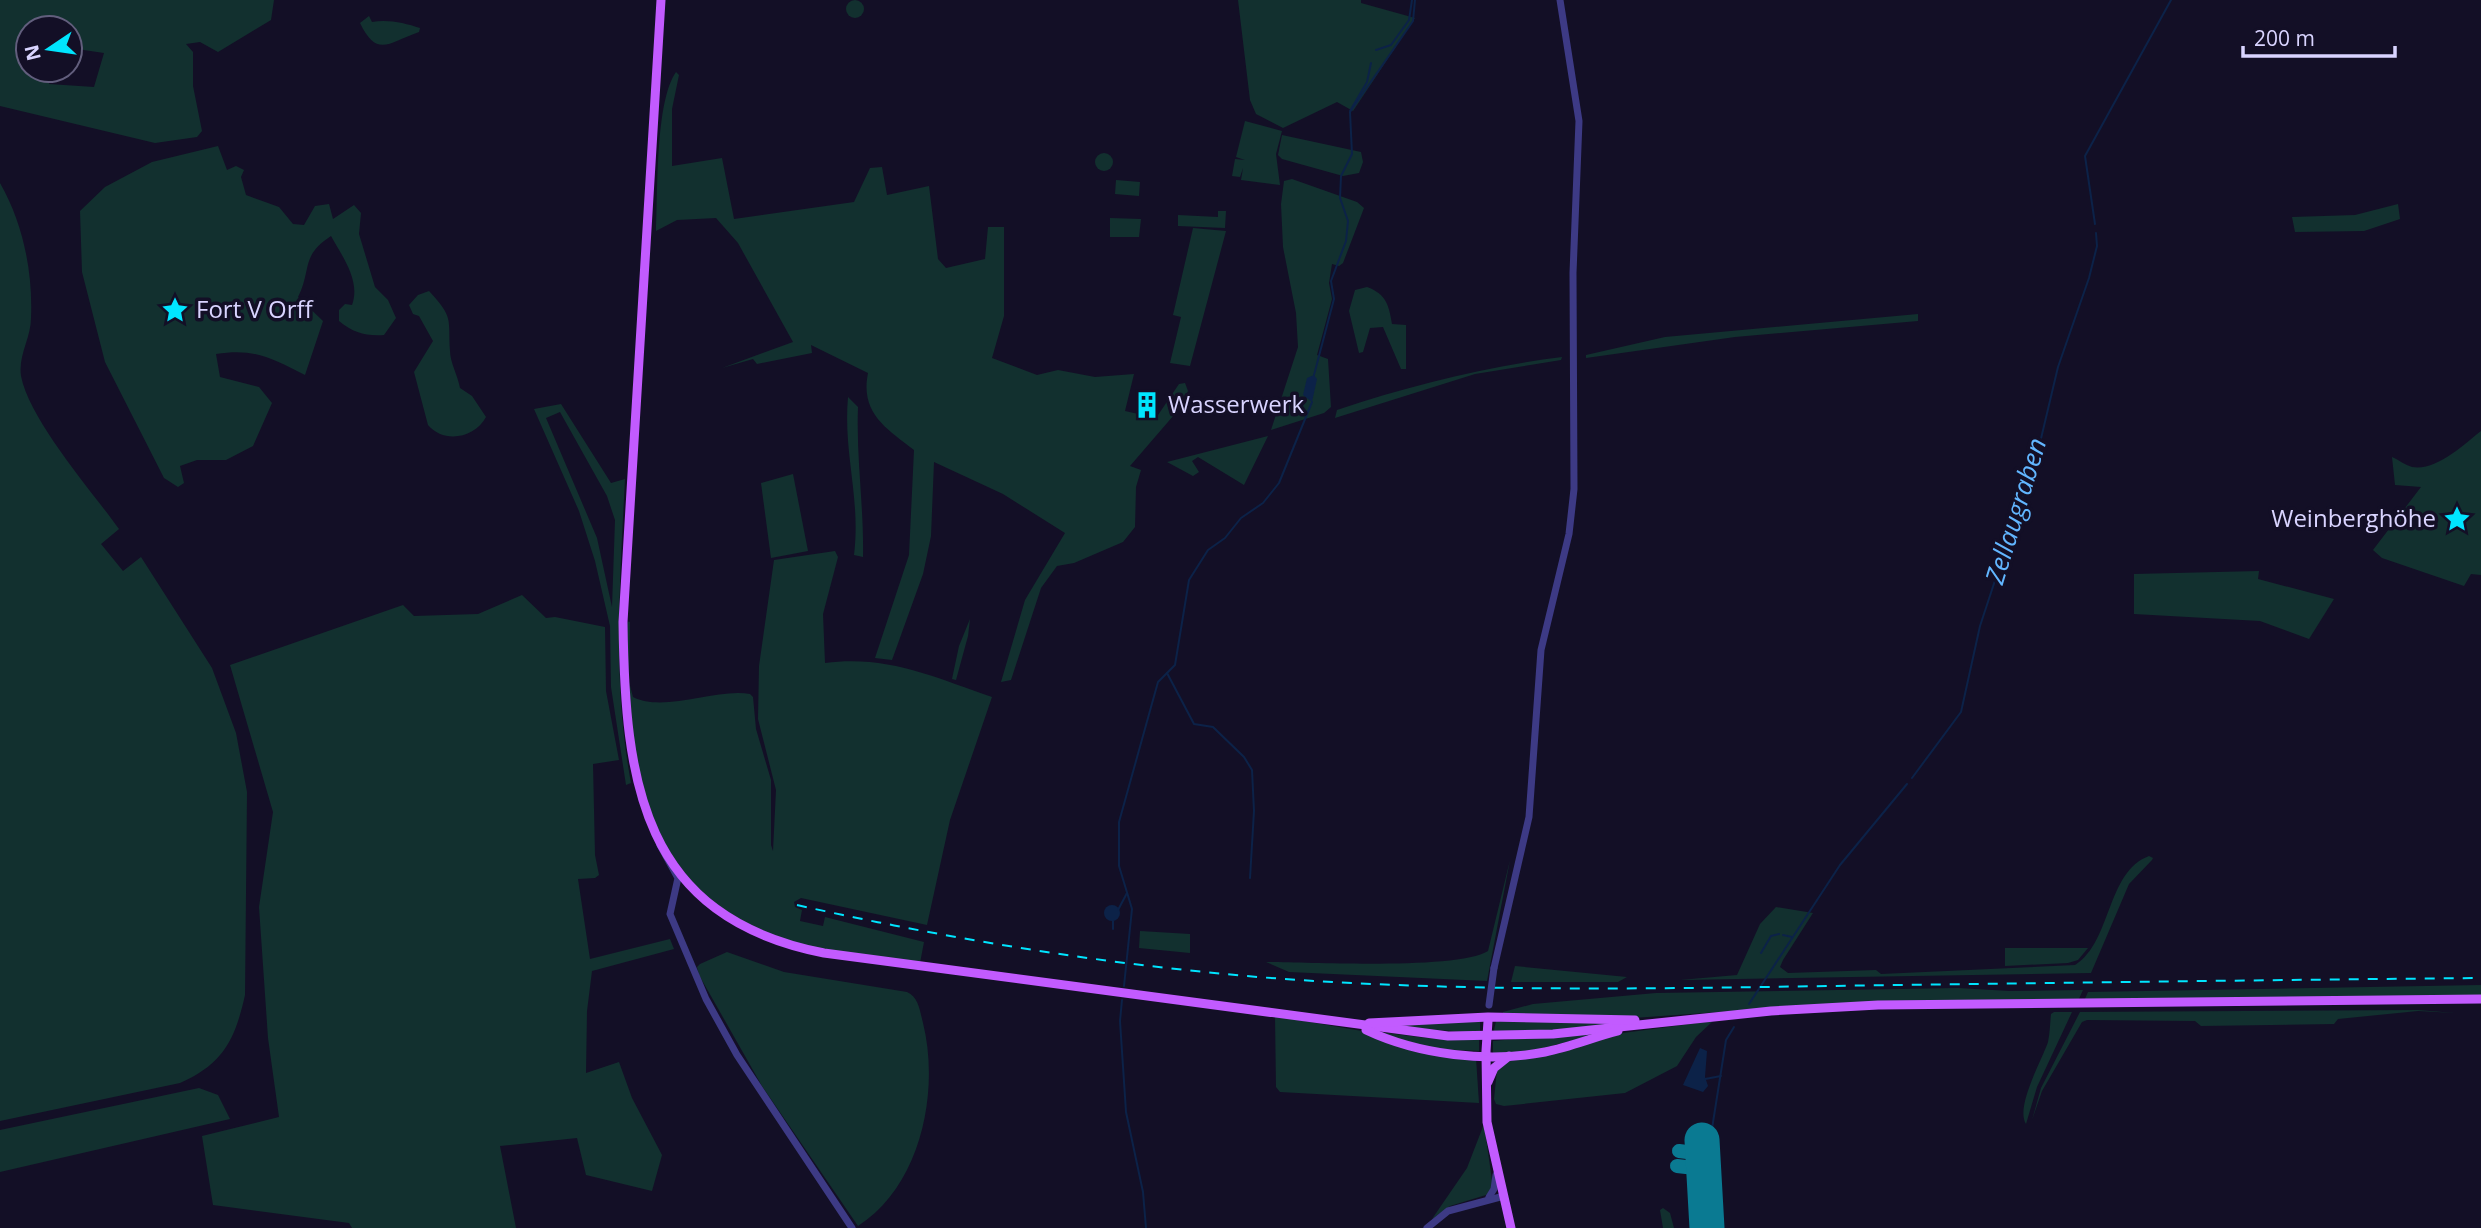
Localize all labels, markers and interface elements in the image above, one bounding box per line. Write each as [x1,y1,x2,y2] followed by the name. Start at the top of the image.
[14,14,84,84] north arrow
[2243,14,2395,58] scale bar
[2254,24,2315,52] text: 200 m
[18,42,47,63] text: N
[196,292,314,325] place label: Fort V Orff
[160,295,190,325] place icon: Fort V Orff
[1168,387,1305,420] place label: Wasserwerk
[1132,390,1162,420] building icon: Wasserwerk
[1975,433,2054,589] water label: Zellaugraben
[2271,501,2436,534] place label: Weinberghöhe
[2442,504,2472,534] place icon: Weinberghöhe

